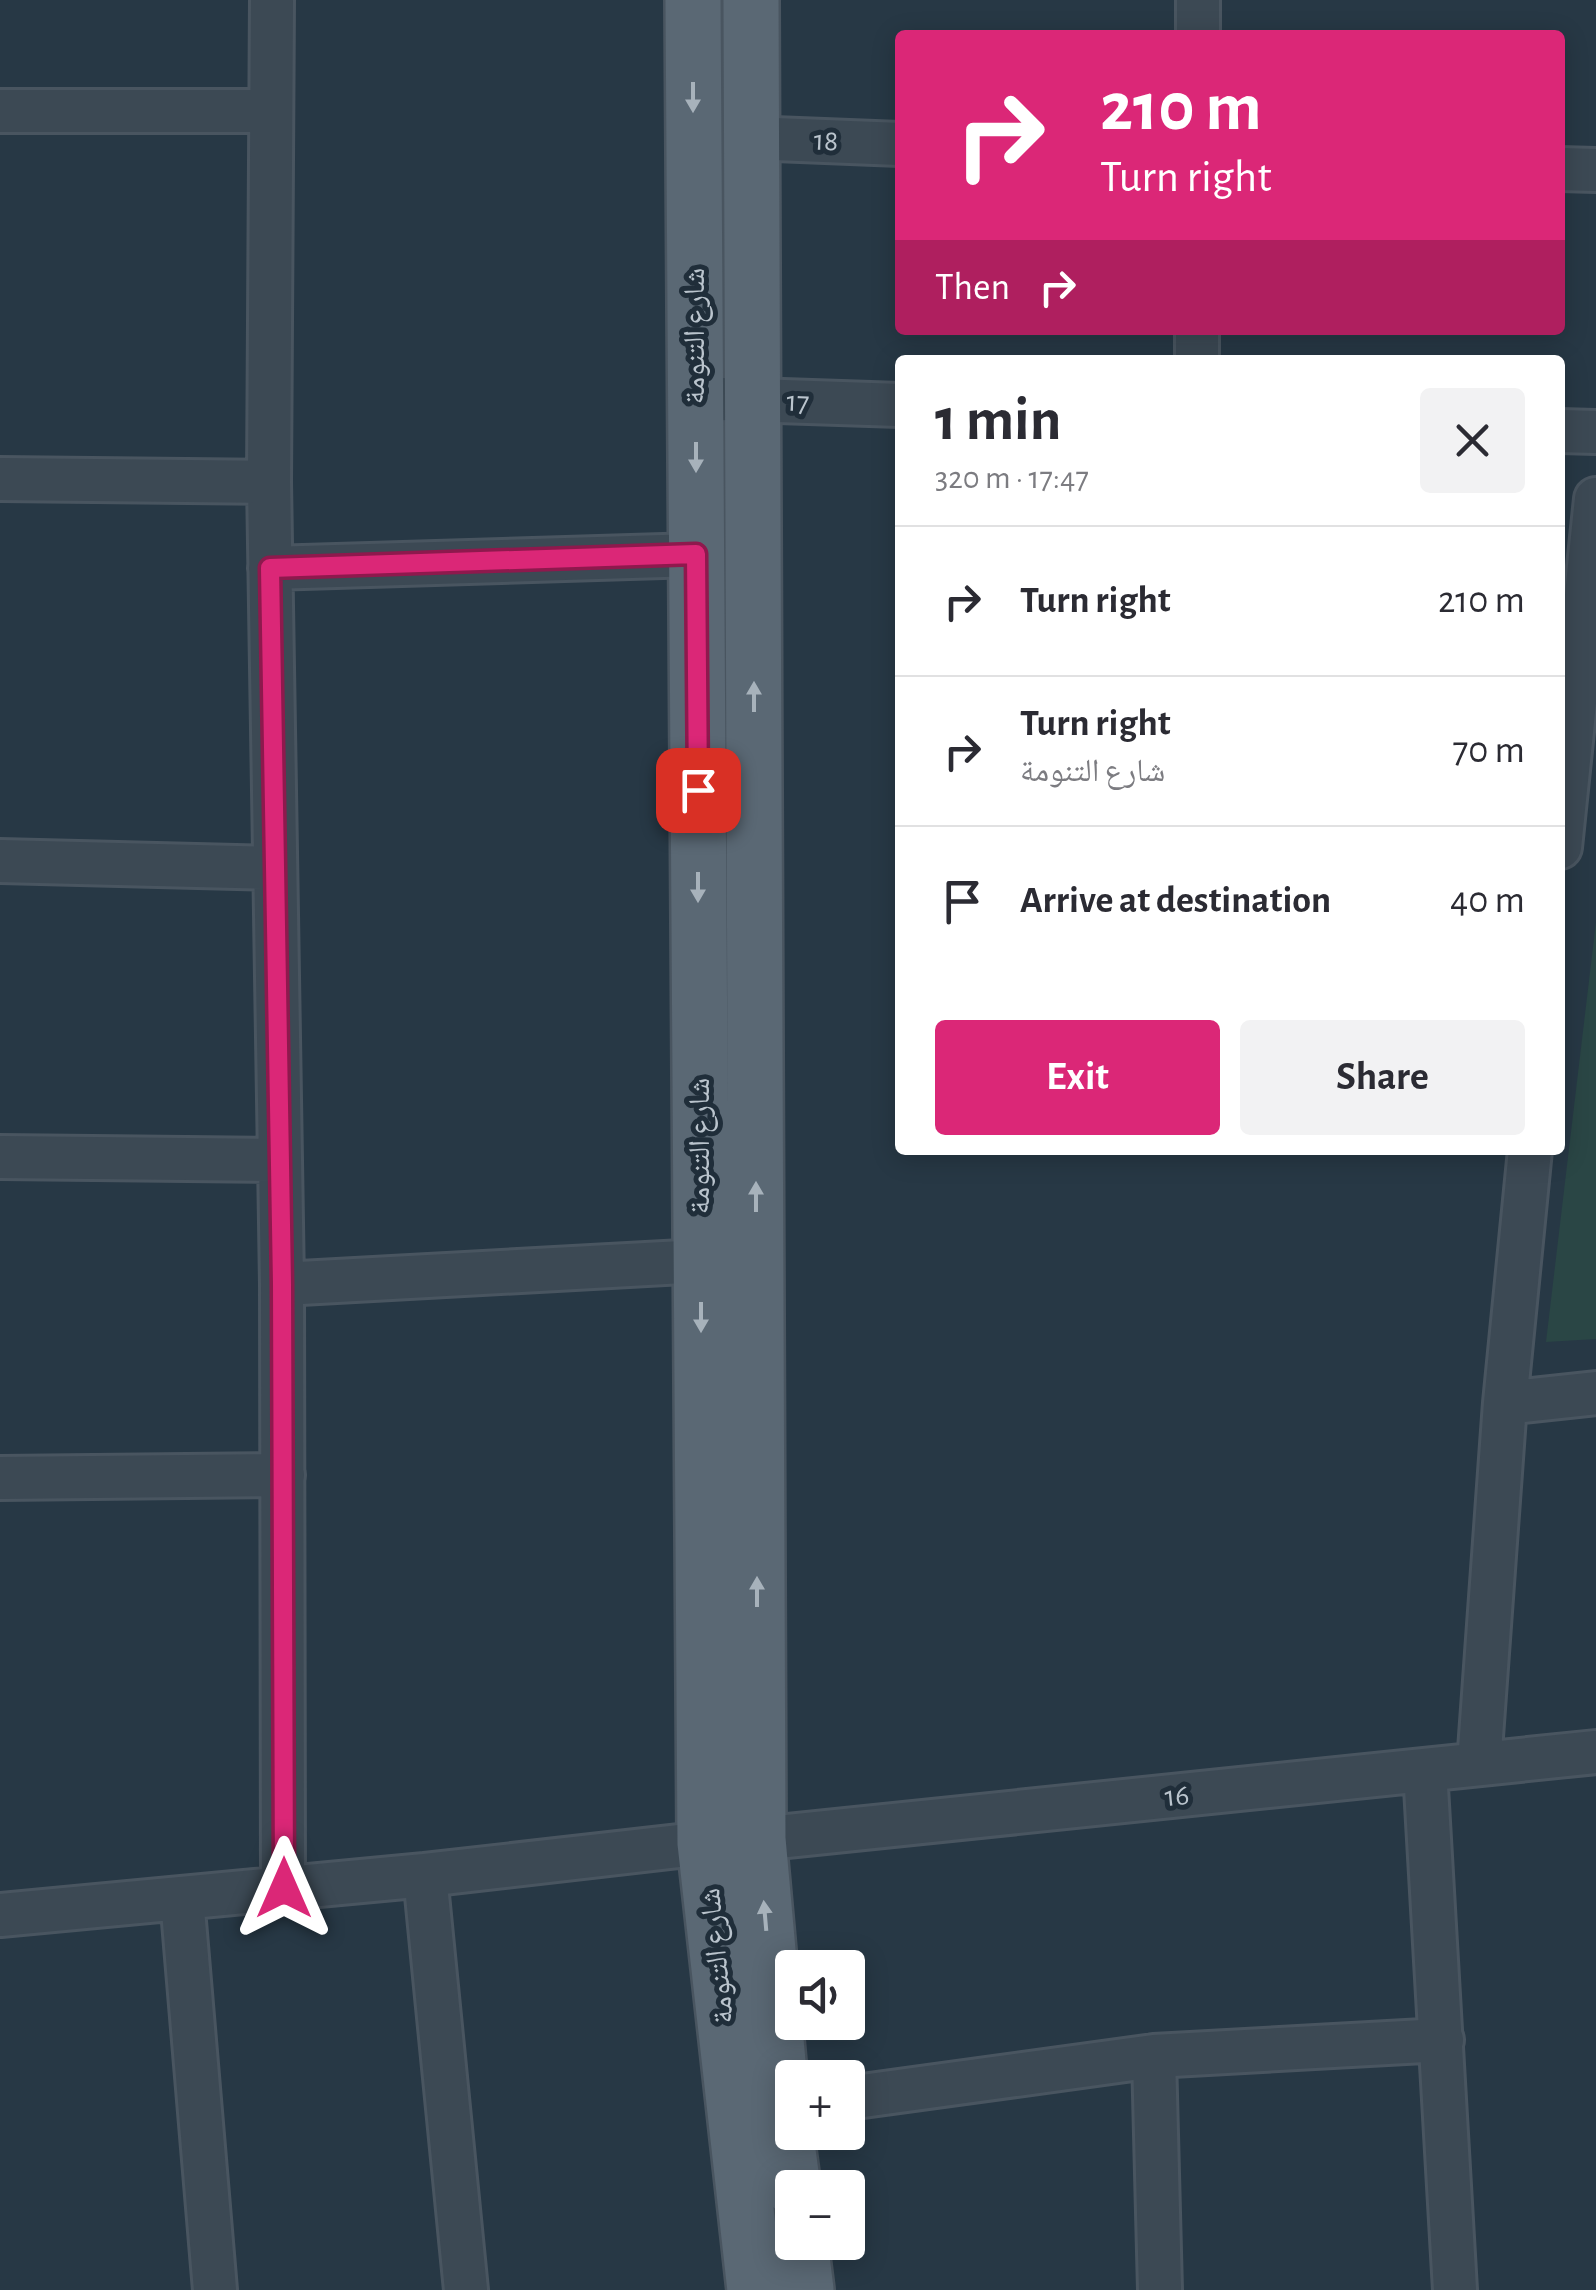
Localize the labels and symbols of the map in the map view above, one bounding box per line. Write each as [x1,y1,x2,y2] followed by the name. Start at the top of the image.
[686,82,702,114] one-way arrow
[813,126,839,156] street label: 18
[680,268,713,404] street label: شارع التنومة
[786,387,810,417] street label: 17
[688,442,704,474] one-way arrow
[746,680,762,712] one-way arrow
[656,748,741,833] pin
[690,872,706,904] one-way arrow
[685,1078,718,1214] street label: شارع التنومة
[748,1180,764,1212] one-way arrow
[693,1302,709,1334] one-way arrow
[749,1575,765,1607] one-way arrow
[1163,1780,1191,1812] street label: 16
[232,1836,336,1940] position arrow
[695,1886,742,2025] street label: شارع التنومة
[757,1900,773,1932] one-way arrow

